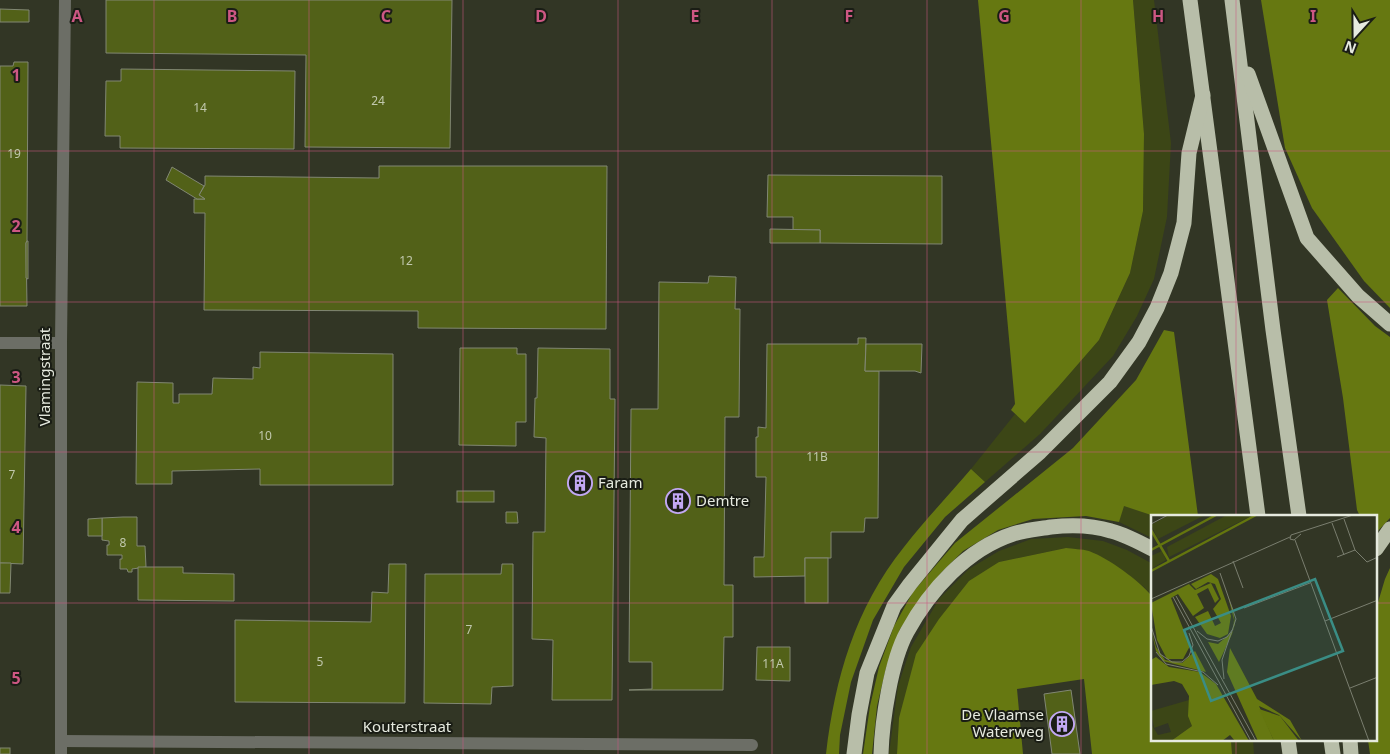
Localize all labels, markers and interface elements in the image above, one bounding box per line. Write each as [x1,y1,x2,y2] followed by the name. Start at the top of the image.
[71,5,83,27] text: A
[227,5,237,27] text: B
[381,5,391,27] text: C
[535,5,547,27] text: D
[691,5,700,27] text: E
[845,5,853,27] text: F
[998,5,1010,27] text: G
[1152,5,1164,27] text: H
[1310,5,1316,27] text: I
[1330,10,1380,60] north arrow
[1341,37,1359,59] text: N
[11,64,21,86] text: 1
[371,92,385,109] house number: 24
[193,99,207,116] house number: 14
[7,145,21,162] house number: 19
[11,215,21,237] text: 2
[399,252,413,269] house number: 12
[34,327,54,426] street label: Vlamingstraat
[11,366,21,388] text: 3
[258,427,272,444] house number: 10
[806,448,828,465] house number: 11B
[9,466,16,483] house number: 7
[567,470,593,496] building icon: Faram
[598,472,643,492] place label: Faram
[665,488,691,514] building icon: Demtre
[696,490,749,510] place label: Demtre
[1151,515,1378,742] inset map
[11,516,21,538] text: 4
[120,534,127,551] house number: 8
[466,621,473,638] house number: 7
[317,653,324,670] house number: 5
[762,655,784,672] house number: 11A
[11,667,21,689] text: 5
[961,704,1044,741] place label: De Vlaamse Waterweg
[1049,711,1075,737] building icon: De Vlaamse Waterweg
[363,716,452,736] street label: Kouterstraat

